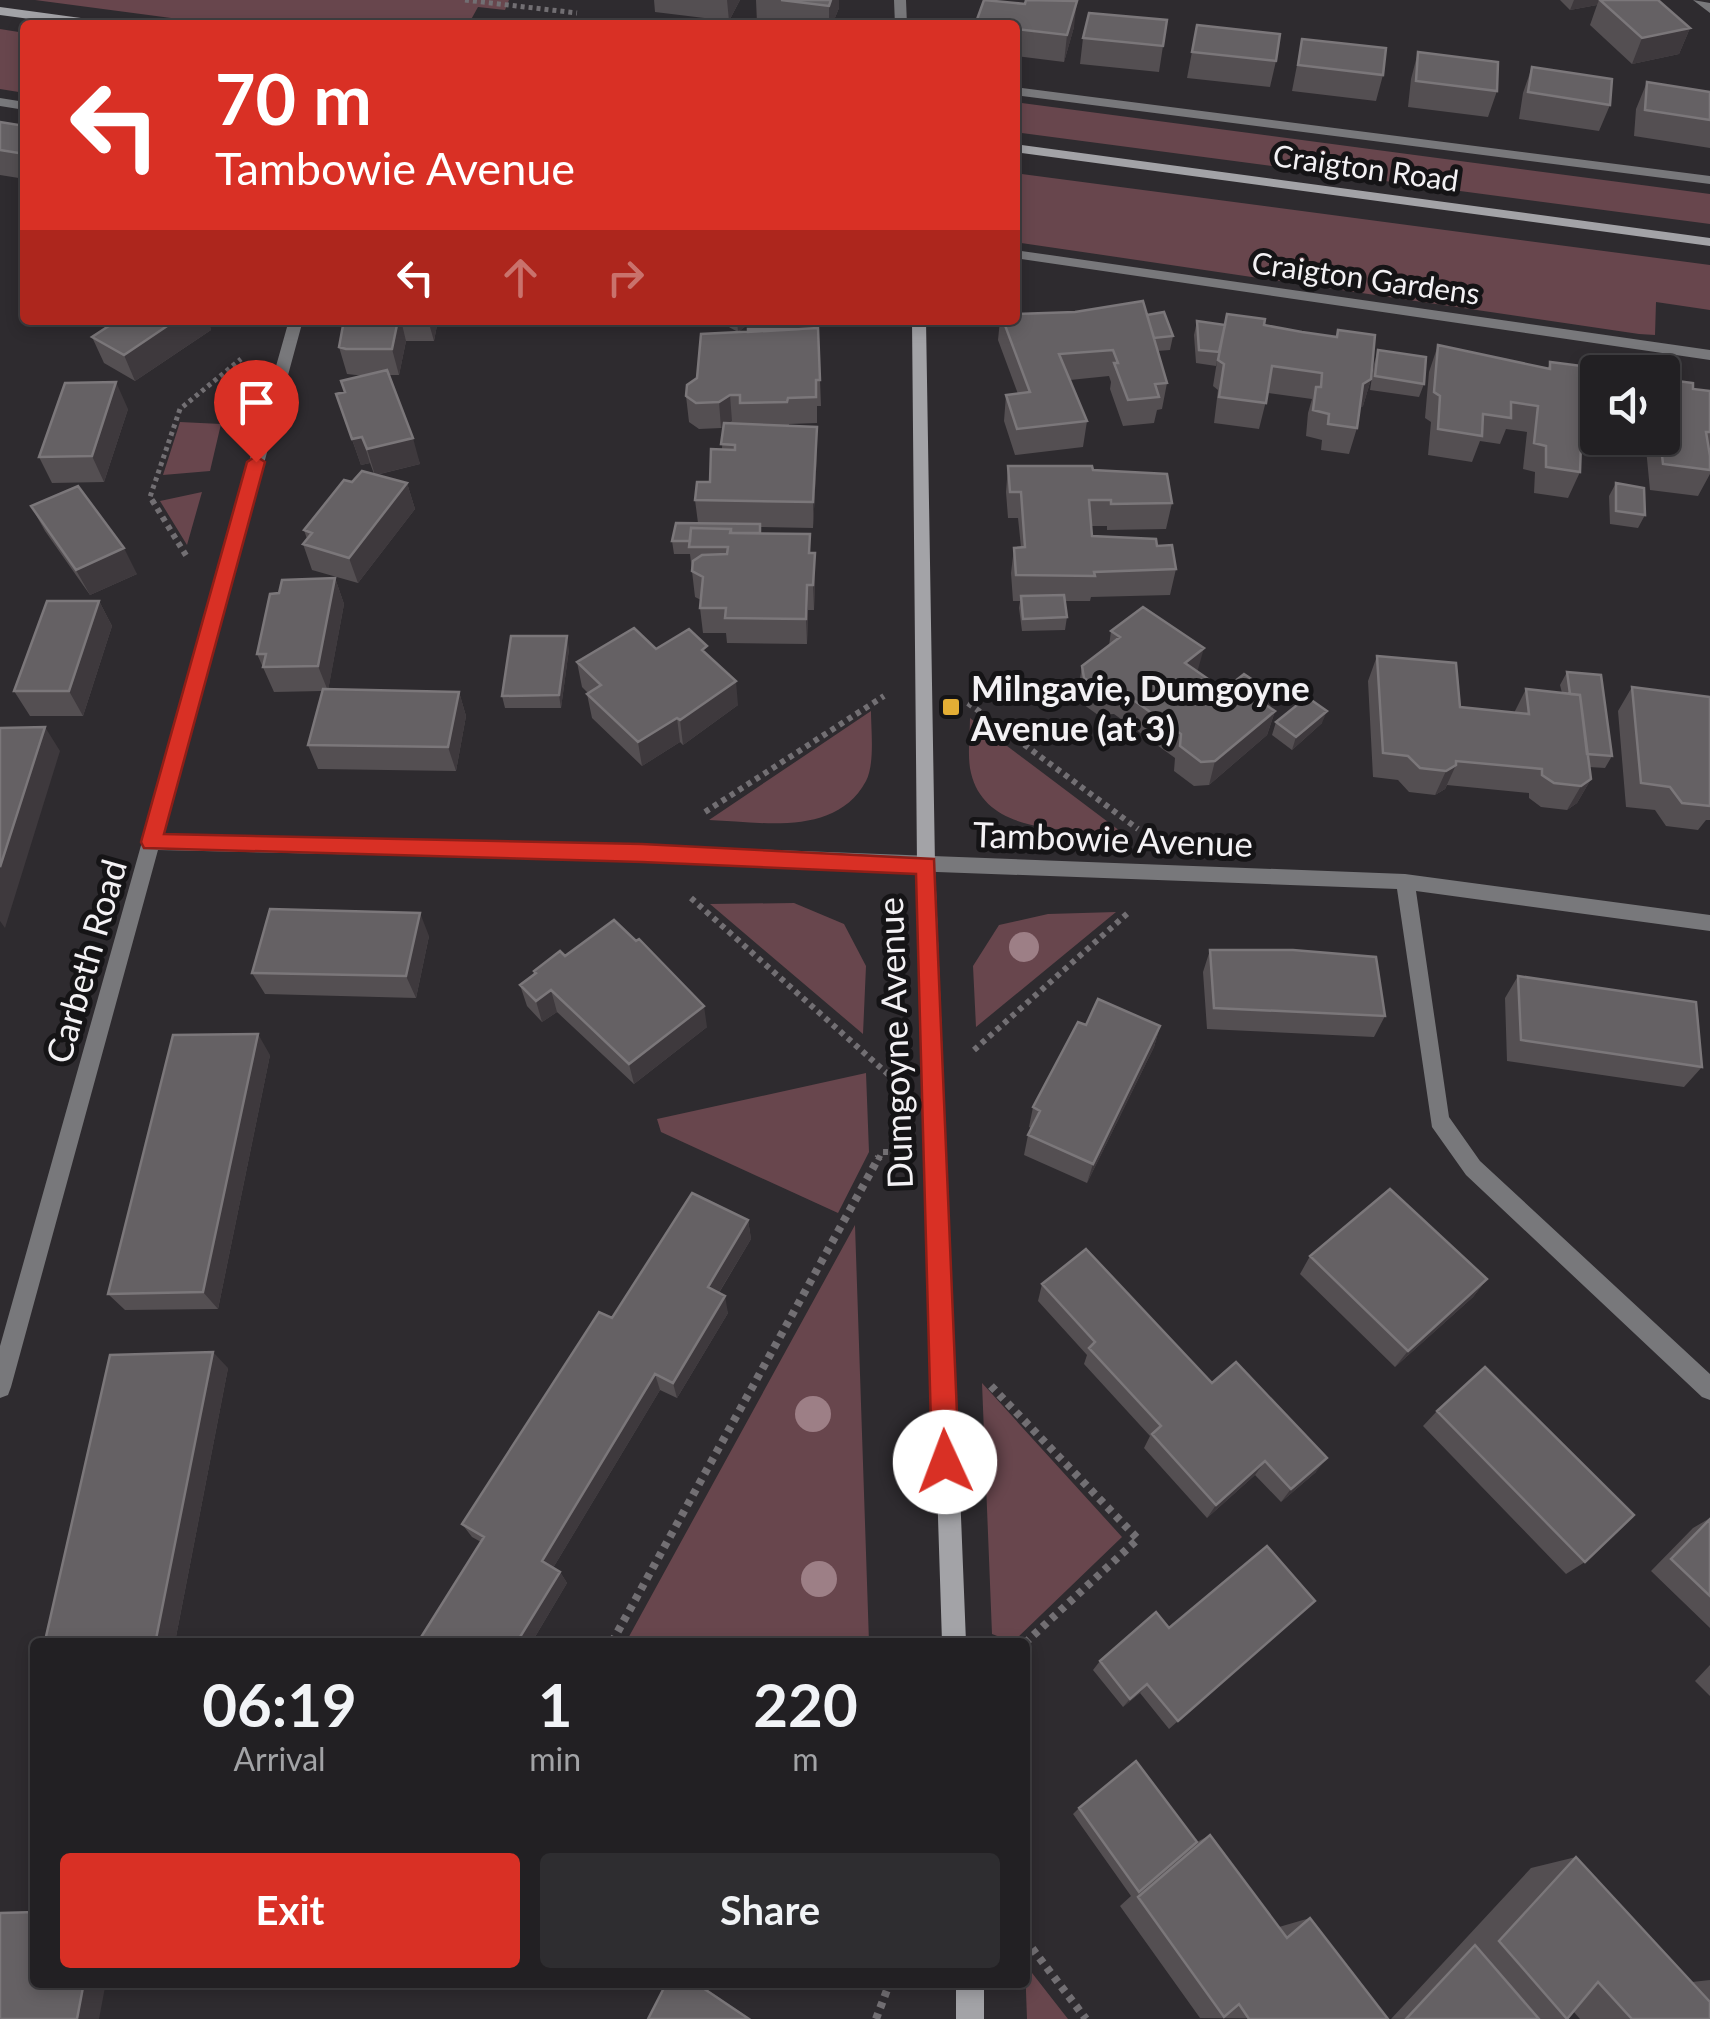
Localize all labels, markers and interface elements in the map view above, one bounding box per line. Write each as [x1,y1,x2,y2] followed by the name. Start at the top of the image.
[215,56,372,140] text: 70 m
[50,60,180,190] icon: left
[1271,136,1461,198] street label: Craigton Road
[215,141,575,195] text: Tambowie Avenue
[1250,243,1482,311] street label: Craigton Gardens
[388,250,443,305] icon: left
[493,250,548,305] icon: ahead
[598,250,653,305] icon: right
[1580,355,1680,455] map controls
[1580,355,1680,455] button: sound
[214,360,299,463] pin
[229,375,284,430] icon: arrive
[970,666,1310,748] place label: Milngavie, Dumgoyne Avenue (at 3)
[940,696,962,718] marker: Milngavie, Dumgoyne Avenue (at 3)
[972,812,1254,864] street label: Tambowie Avenue
[36,854,134,1068] street label: Carbeth Road
[868,897,920,1189] street label: Dumgoyne Avenue
[893,1410,997,1514] position arrow
[202,1668,357,1740] text: 06:19
[538,1668,573,1740] text: 1
[753,1668,858,1740] text: 220
[233,1739,326,1778] text: Arrival
[529,1739,581,1778] text: min
[792,1739,819,1778] text: m
[60,1853,520,1968] button: Exit
[540,1853,1000,1968] button: Share

